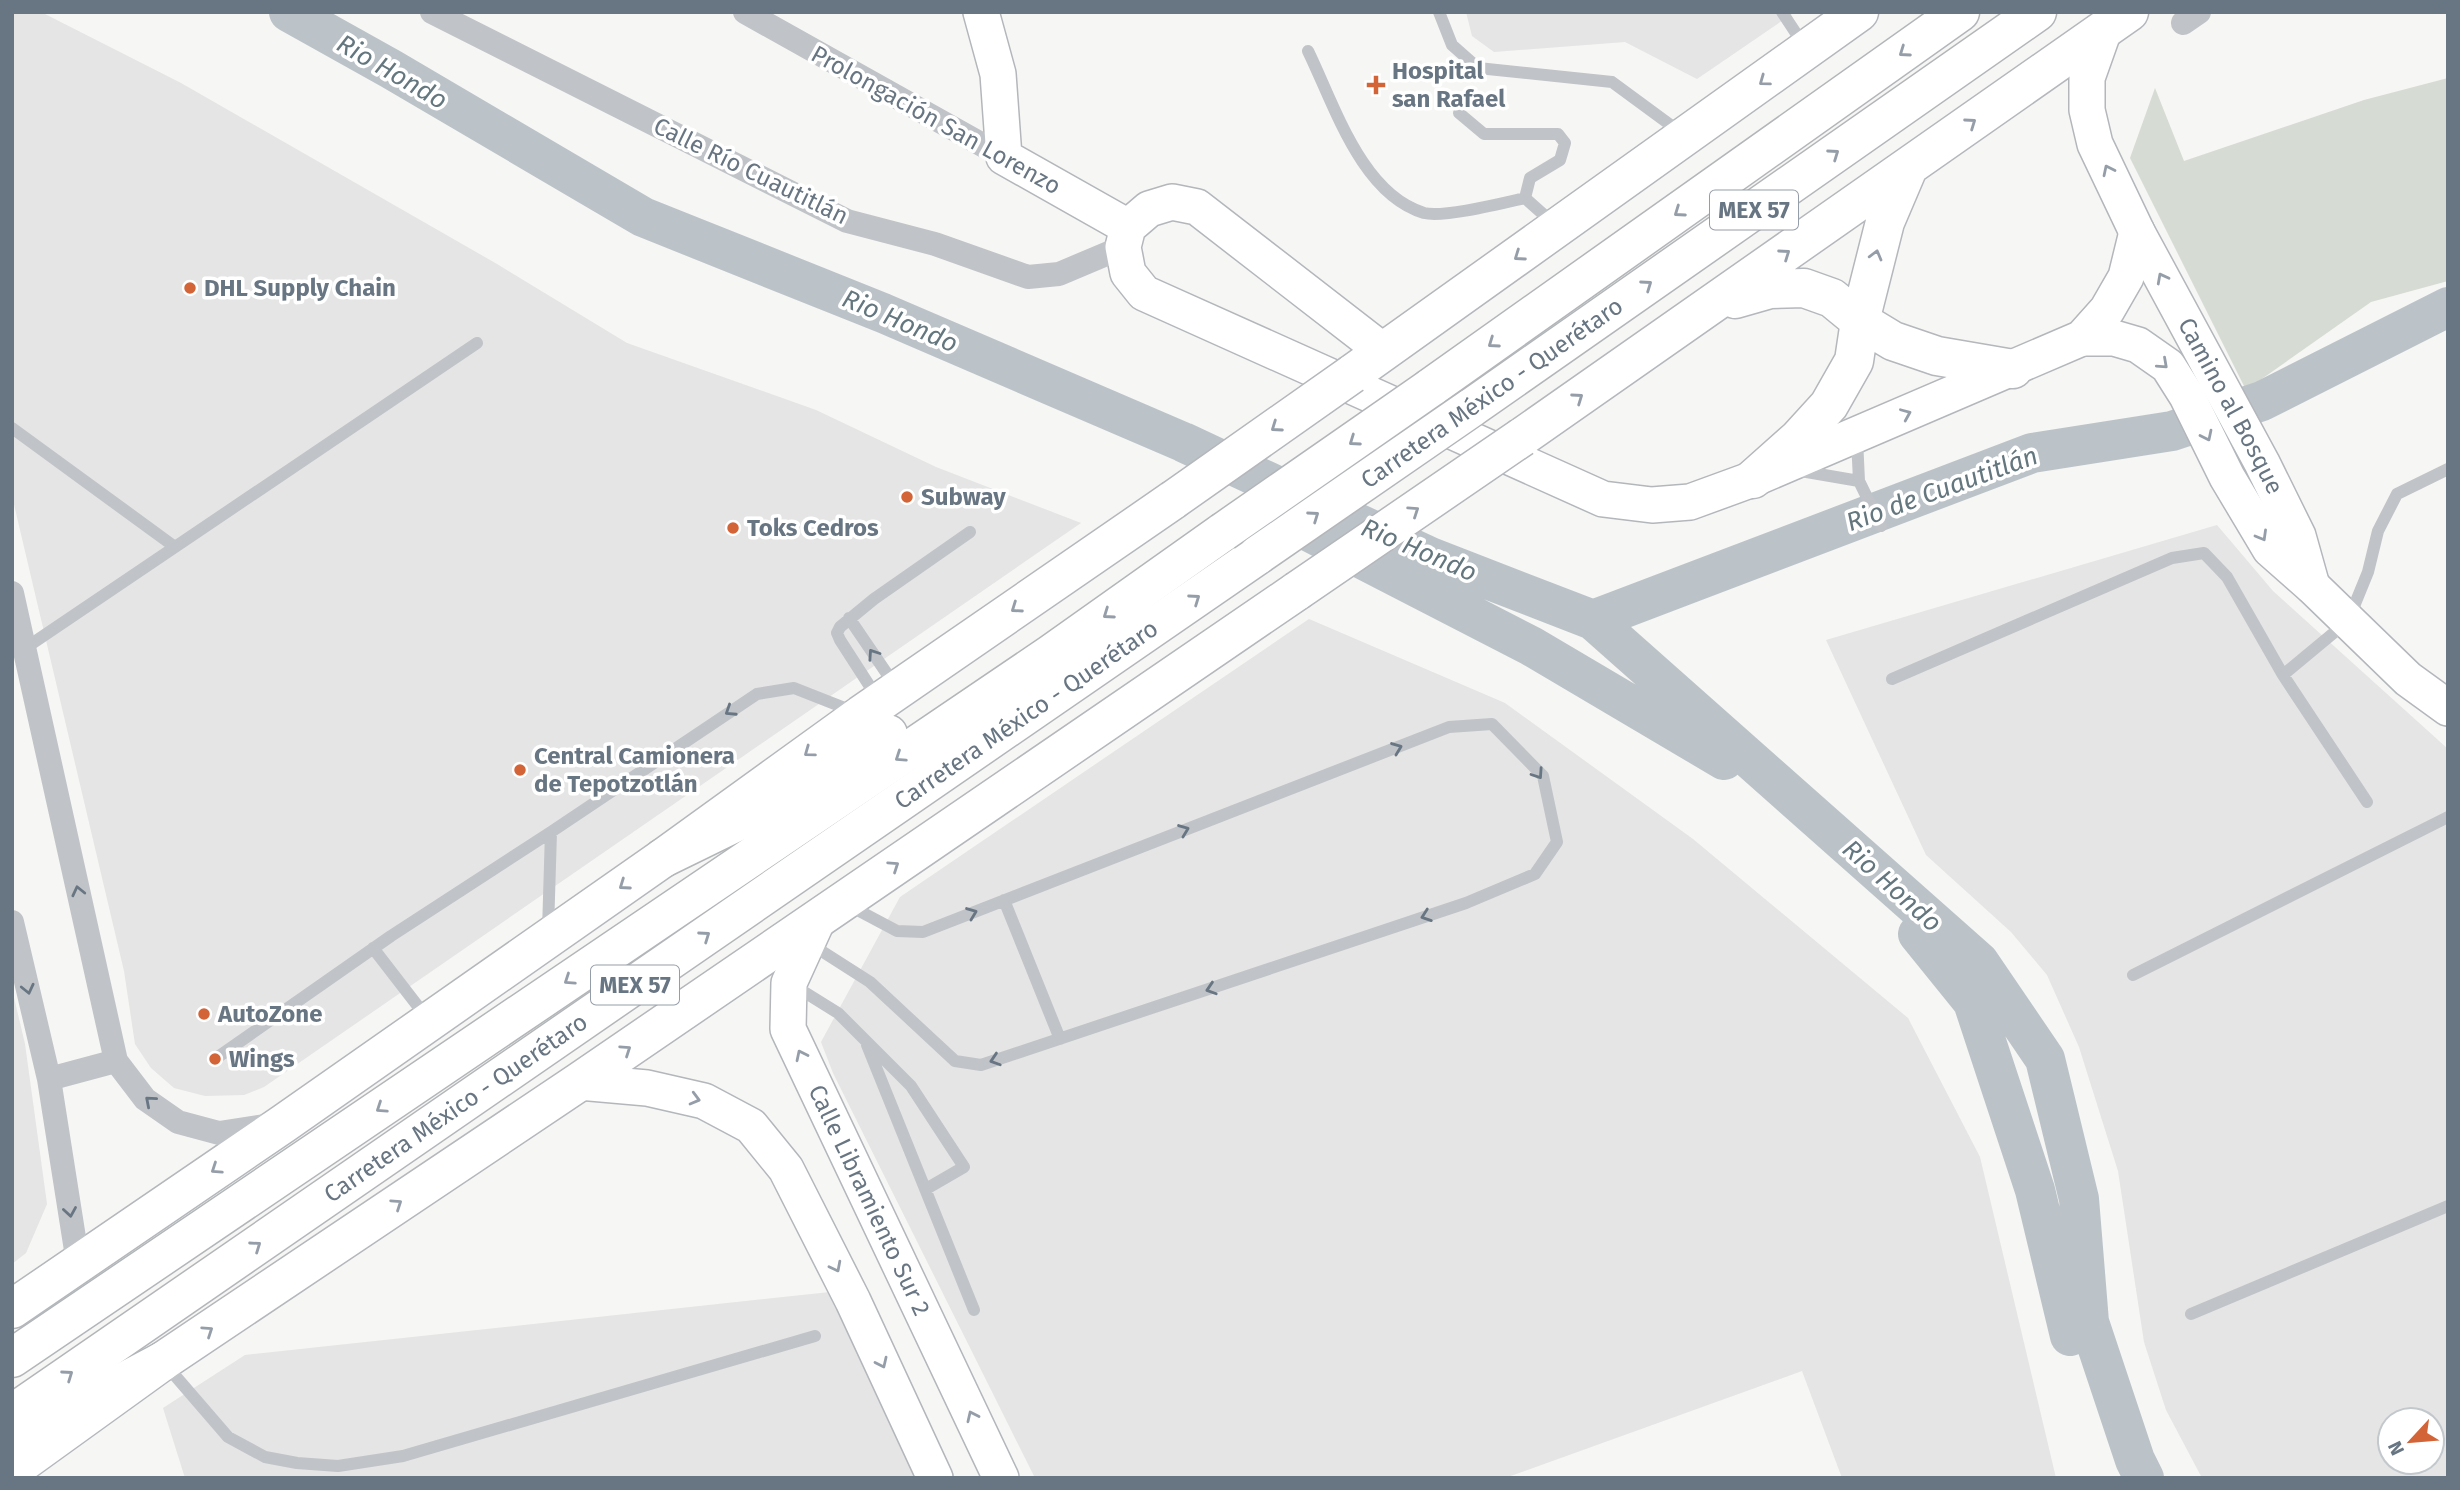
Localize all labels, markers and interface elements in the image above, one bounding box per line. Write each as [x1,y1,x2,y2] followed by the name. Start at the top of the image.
[331,28,453,116] water label: Rio Hondo
[806,40,1066,200] street label: Prolongación San Lorenzo
[1899,44,1912,56] one-way arrow
[1392,57,1506,113] place label: Hospital san Rafael
[1759,72,1772,85] one-way arrow
[1366,75,1386,95] marker: Hospital san Rafael
[649,112,853,230] street label: Calle Río Cuautitlán
[1963,119,1976,131] one-way arrow
[1826,150,1839,162] one-way arrow
[2102,165,2116,177] one-way arrow
[1710,190,1798,230] road number: MEX 57
[1674,203,1687,216] one-way arrow
[1514,248,1527,260] one-way arrow
[1868,249,1882,261] one-way arrow
[1777,250,1790,262] one-way arrow
[2157,273,2171,285] one-way arrow
[204,274,396,302] place label: DHL Supply Chain
[182,280,198,296] marker: DHL Supply Chain
[1640,280,1653,293] one-way arrow
[838,283,962,359] water label: Rio Hondo
[1356,292,1628,494] street label: Carretera México - Querétaro
[2172,313,2289,499] street label: Camino al Bosque
[1488,335,1501,347] one-way arrow
[2155,356,2168,368] one-way arrow
[1570,394,1583,406] one-way arrow
[1899,409,1911,423] one-way arrow
[1271,419,1284,431] one-way arrow
[2199,429,2213,441] one-way arrow
[1349,433,1362,445] one-way arrow
[1842,440,2042,538] water label: Rio de Cuautitlán
[921,483,1006,511] place label: Subway
[899,489,915,505] marker: Subway
[1406,507,1419,519] one-way arrow
[1306,512,1319,524] one-way arrow
[1357,512,1481,588] water label: Rio Hondo
[747,514,879,542] place label: Toks Cedros
[725,520,741,536] marker: Toks Cedros
[2254,529,2267,541] one-way arrow
[1187,594,1200,607] one-way arrow
[1011,600,1024,612] one-way arrow
[1103,606,1116,618] one-way arrow
[889,614,1163,815] street label: Carretera México - Querétaro
[869,649,881,662] one-way arrow
[725,703,738,716] one-way arrow
[534,742,735,798] place label: Central Camionera de Tepotzotlán
[1390,742,1402,756] one-way arrow
[804,744,817,757] one-way arrow
[895,748,908,761] one-way arrow
[512,762,528,778] marker: Central Camionera de Tepotzotlán
[1530,766,1543,779] one-way arrow
[1178,825,1190,839] one-way arrow
[1836,833,1948,939] water label: Rio Hondo
[886,862,899,874] one-way arrow
[619,877,632,889] one-way arrow
[72,885,87,897] one-way arrow
[966,907,978,921] one-way arrow
[1421,908,1433,922] one-way arrow
[697,932,710,944] one-way arrow
[591,966,679,1004] road number: MEX 57
[564,972,577,985] one-way arrow
[1205,981,1217,995] one-way arrow
[19,983,34,995] one-way arrow
[217,1000,322,1028] place label: AutoZone
[196,1006,212,1022] marker: AutoZone
[319,1008,593,1209] street label: Carretera México - Querétaro
[229,1045,295,1073] place label: Wings
[618,1046,631,1058] one-way arrow
[795,1050,809,1062] one-way arrow
[207,1051,223,1067] marker: Wings
[989,1052,1001,1066] one-way arrow
[803,1080,936,1320] street label: Calle Libramiento Sur 2
[689,1091,701,1106] one-way arrow
[145,1097,158,1109] one-way arrow
[376,1100,389,1112] one-way arrow
[211,1161,224,1174] one-way arrow
[389,1199,402,1212] one-way arrow
[62,1206,77,1218] one-way arrow
[248,1242,261,1254] one-way arrow
[827,1260,841,1272] one-way arrow
[200,1326,213,1339] one-way arrow
[874,1356,888,1368] one-way arrow
[61,1371,74,1384] one-way arrow
[2376,1406,2446,1476] north arrow
[966,1411,980,1423] one-way arrow
[2383,1438,2409,1459] text: N

